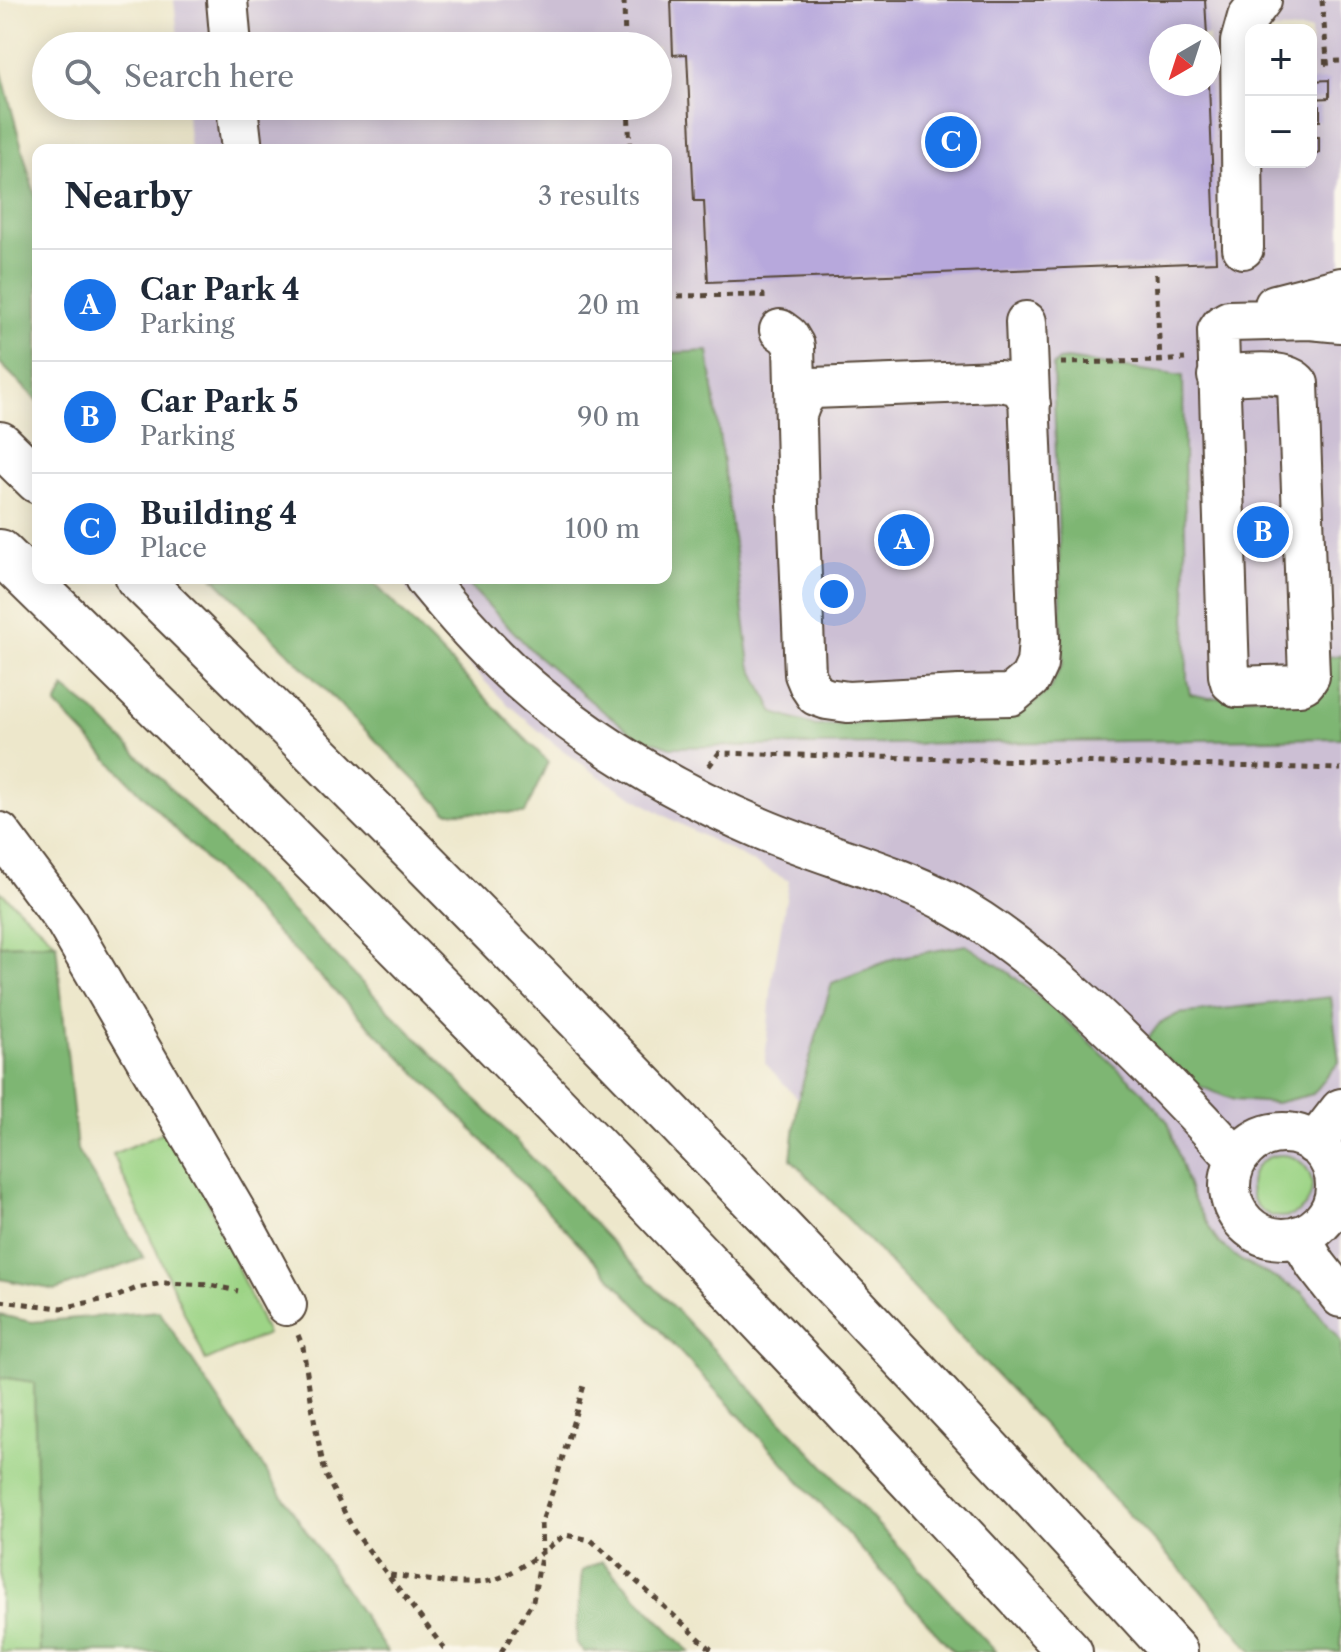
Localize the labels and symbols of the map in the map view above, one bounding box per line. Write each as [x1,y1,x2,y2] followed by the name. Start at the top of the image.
[1149,24,1221,96] north arrow
[925,112,977,172] pin: C
[1237,502,1289,562] pin: B
[878,510,930,570] pin: A
[814,574,854,614] your location

